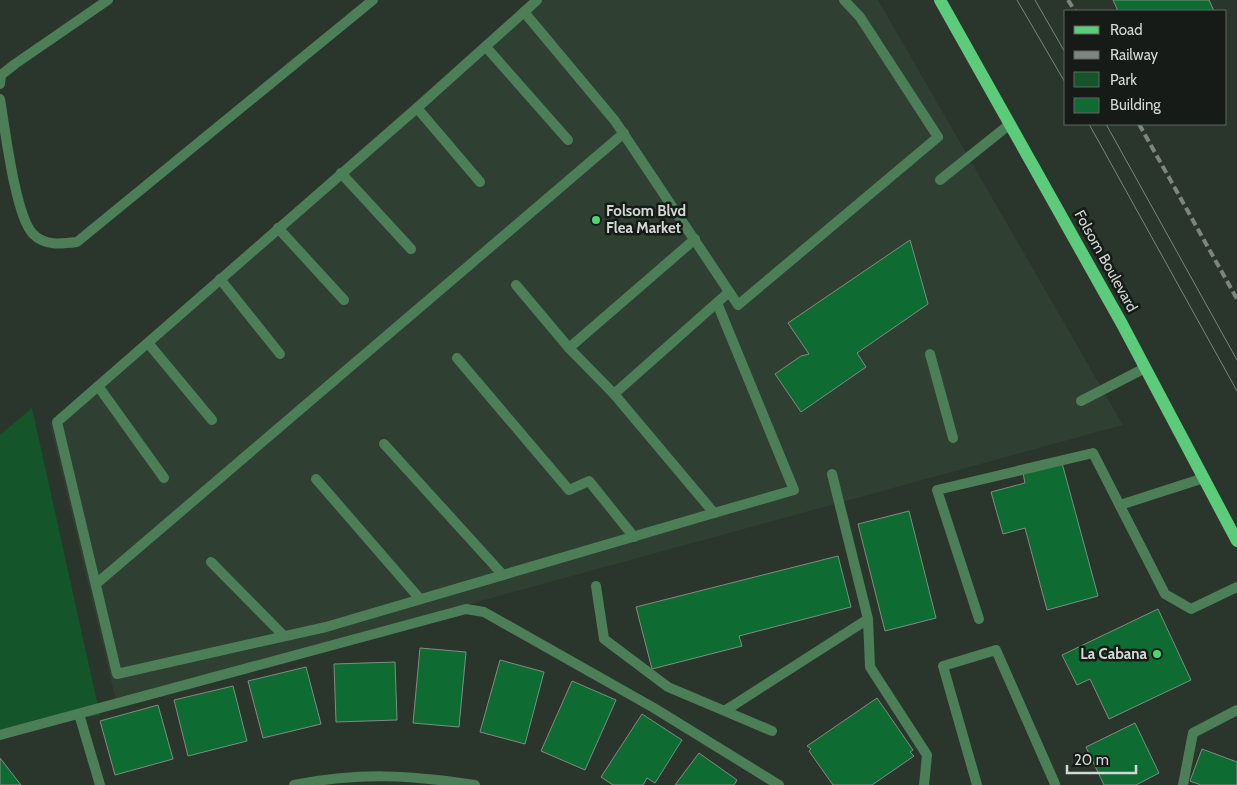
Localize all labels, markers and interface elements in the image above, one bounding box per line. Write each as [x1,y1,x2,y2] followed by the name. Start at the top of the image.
[1064,10,1227,125] legend
[1110,21,1143,39] text: Road
[1110,46,1159,64] text: Railway
[1110,71,1137,89] text: Park
[1110,96,1161,114] text: Building
[606,202,686,237] place label: Folsom Blvd Flea Market
[1071,207,1141,315] street label: Folsom Boulevard
[590,214,602,226] marker: Folsom Blvd Flea Market
[1080,645,1148,663] place label: La Cabana
[1151,648,1163,660] marker: La Cabana
[1067,742,1136,774] scale bar
[1074,751,1109,769] text: 20 m

